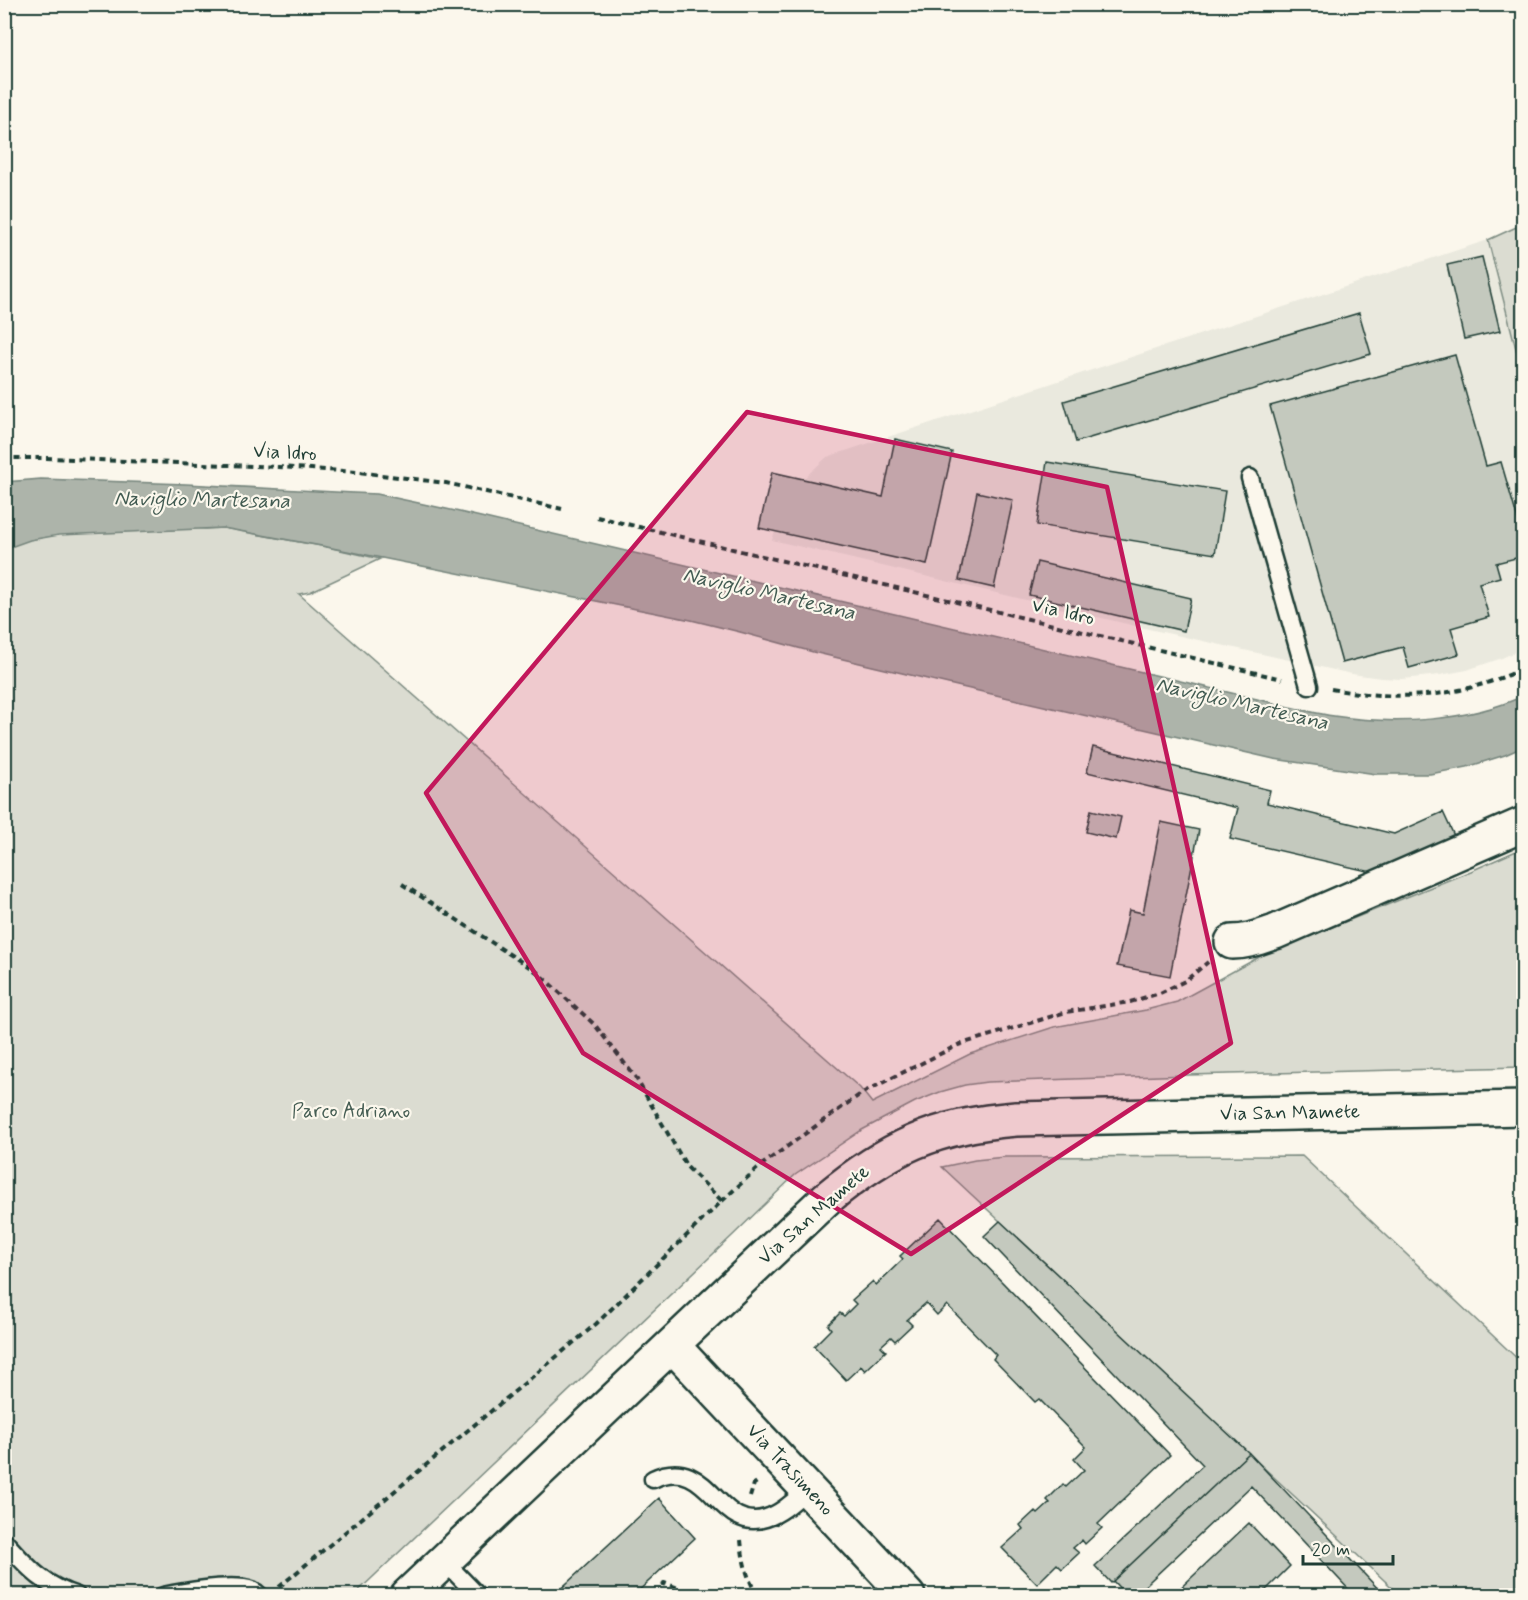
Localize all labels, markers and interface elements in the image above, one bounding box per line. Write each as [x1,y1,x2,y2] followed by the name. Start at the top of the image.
[252,438,318,468] street label: Via Idro
[114,484,290,518] water label: Naviglio Martesana
[680,561,858,629] water label: Naviglio Martesana
[1029,592,1097,632] street label: Via Idro
[1153,671,1331,739] water label: Naviglio Martesana
[292,1098,410,1125] park label: Parco Adriano
[1220,1098,1360,1128] street label: Via San Mamete
[752,1159,876,1271] street label: Via San Mamete
[740,1418,840,1522] street label: Via Trasimeno
[1303,1528,1393,1566] scale bar
[1312,1538,1350,1562] text: 20 m

